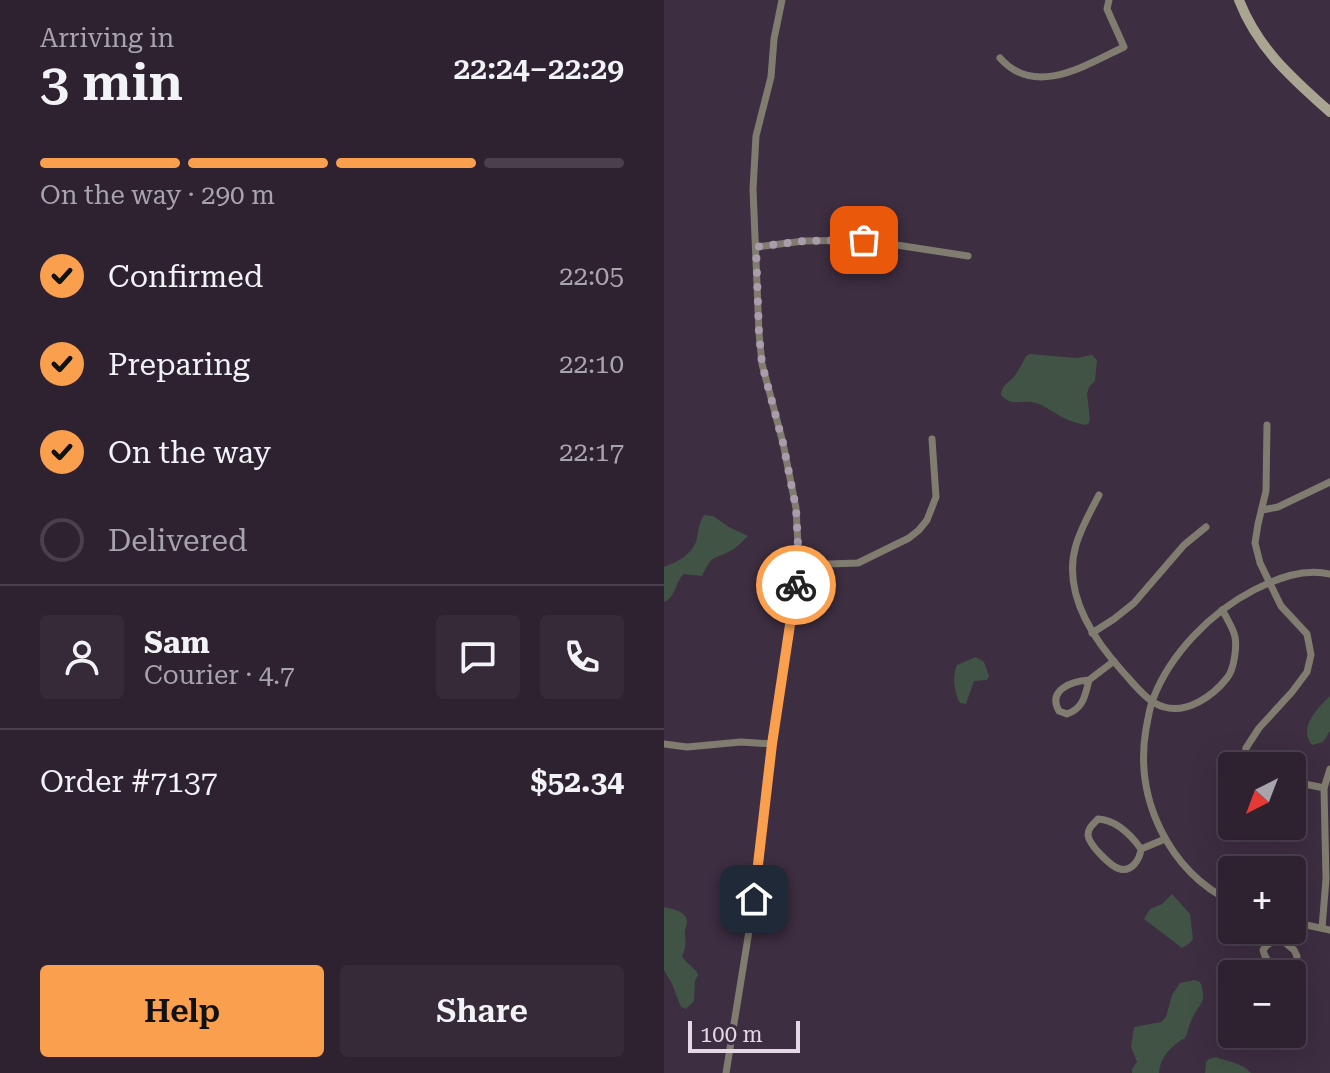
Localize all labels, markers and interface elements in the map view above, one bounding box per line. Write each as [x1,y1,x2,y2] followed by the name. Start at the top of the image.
[40,23,174,53] text: Arriving in
[454,51,624,86] text: 22:24–22:29
[40,52,183,113] text: 3 min
[40,180,275,210] text: On the way · 290 m
[830,206,898,274] pin
[842,218,886,262] icon: bag
[40,254,84,298] icon: check
[108,259,263,294] text: Confirmed
[559,261,624,291] text: 22:05
[40,342,84,386] icon: check
[108,347,250,382] text: Preparing
[559,349,624,379] text: 22:10
[40,430,84,474] icon: check
[108,435,271,470] text: On the way
[559,437,624,467] text: 22:17
[108,523,247,558] text: Delivered
[756,545,836,625] courier
[774,563,818,607] icon: bike
[40,615,124,699] button: person
[436,615,520,699] button: chat
[540,615,624,699] button: phone
[144,625,210,660] text: Sam
[144,660,294,690] text: Courier · 4.7
[1218,752,1306,840] north arrow
[1218,752,1306,1048] map controls
[40,764,218,799] text: Order #7137
[531,764,624,799] text: $52.34
[1218,856,1306,944] button: +
[720,865,788,933] pin
[732,877,776,921] icon: home
[1218,960,1306,1048] button: −
[40,965,324,1057] button: Help
[340,965,624,1057] button: Share
[688,1017,800,1053] scale bar
[700,1022,763,1047] text: 100 m

